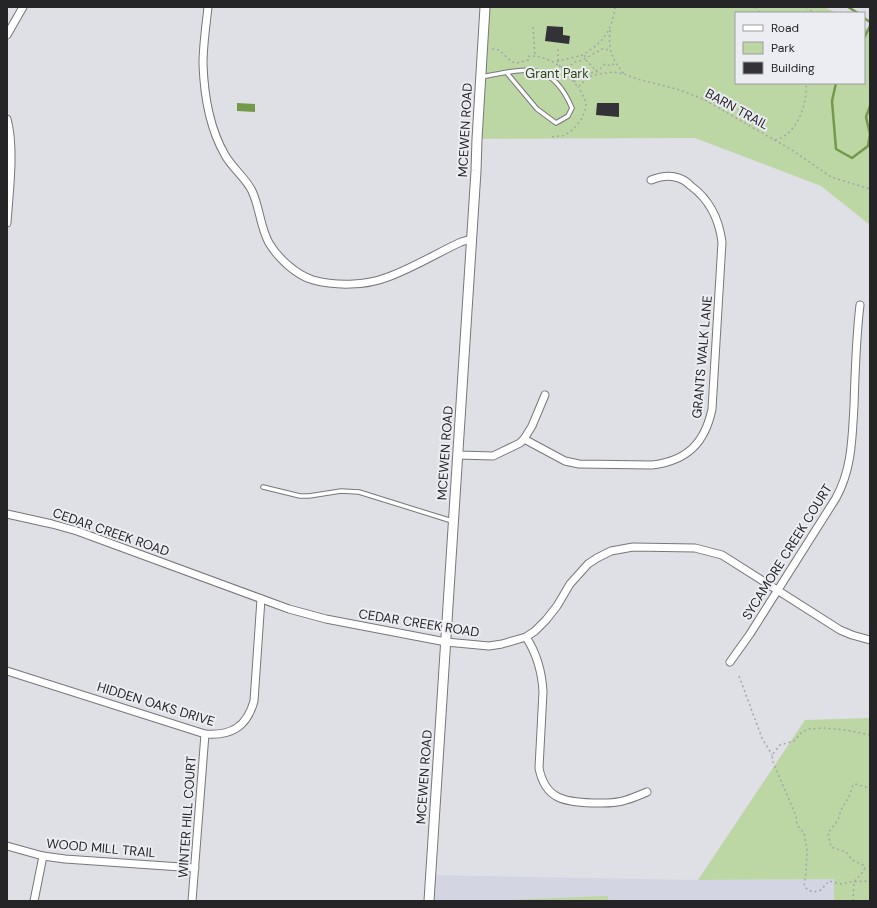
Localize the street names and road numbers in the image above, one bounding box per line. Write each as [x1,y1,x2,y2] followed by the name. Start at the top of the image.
[454,82,476,178] street label: MCEWEN ROAD
[702,85,772,133] street label: BARN TRAIL
[688,295,716,419] street label: GRANTS WALK LANE
[433,405,457,501] street label: MCEWEN ROAD
[738,481,836,623] street label: SYCAMORE CREEK COURT
[50,504,172,560] street label: CEDAR CREEK ROAD
[357,605,481,641] street label: CEDAR CREEK ROAD
[95,678,217,730] street label: HIDDEN OAKS DRIVE
[412,729,436,825] street label: MCEWEN ROAD
[174,755,200,879] street label: WINTER HILL COURT
[46,835,156,861] street label: WOOD MILL TRAIL

